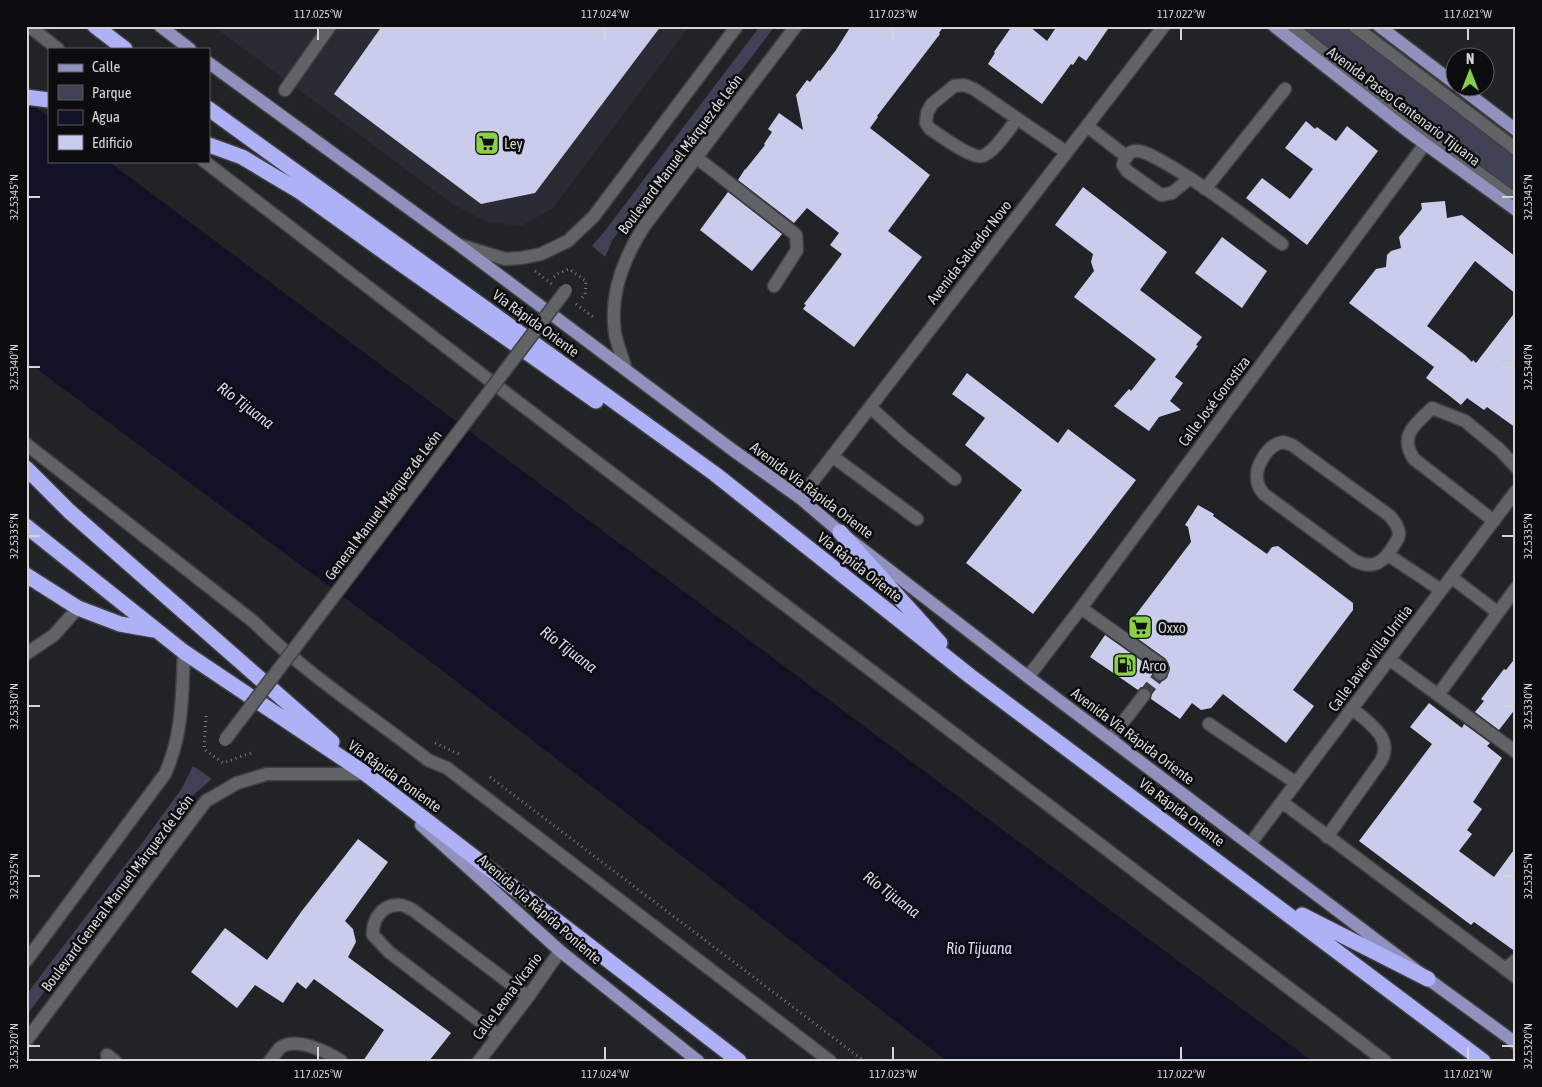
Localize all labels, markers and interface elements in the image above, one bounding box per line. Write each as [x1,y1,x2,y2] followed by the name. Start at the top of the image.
[294,7,342,21] text: 117.025°W
[581,7,629,21] text: 117.024°W
[869,7,917,21] text: 117.023°W
[1157,7,1205,21] text: 117.022°W
[1444,7,1492,21] text: 117.021°W
[1324,43,1484,169] street label: Avenida Paseo Centenario Tijuana
[48,48,210,162] legend
[1444,48,1494,98] north arrow
[1466,51,1474,67] text: N
[92,58,121,75] text: Calle
[614,71,746,237] street label: Boulevard Manuel Márquez de León
[92,84,132,101] text: Parque
[92,108,120,125] text: Agua
[474,130,500,156] supermarket icon: Ley
[92,134,133,151] text: Edificio
[504,135,523,152] place label: Ley
[7,174,21,220] text: 32.5345°N
[1521,174,1535,220] text: 32.5345°N
[923,197,1015,307] street label: Avenida Salvador Novo
[489,286,583,360] street label: Vía Rápida Oriente
[7,344,21,390] text: 32.5340°N
[1521,344,1535,390] text: 32.5340°N
[1175,353,1253,449] street label: Calle José Gorostiza
[214,378,278,433] water label: Río Tijuana
[321,427,445,583] street label: General Manuel Márquez de León
[747,438,877,542] street label: Avenida Vía Rápida Oriente
[7,513,21,559] text: 32.5335°N
[1521,513,1535,559] text: 32.5335°N
[814,529,906,605] street label: Vía Rápida Oriente
[1324,601,1416,715] street label: Calle Javier Villa Urritia
[1127,614,1153,640] supermarket icon: Oxxo
[1158,619,1186,636] place label: Oxxo
[537,622,601,677] water label: Río Tijuana
[1112,652,1138,678] fuel station icon: Arco
[1142,657,1166,674] place label: Arco
[7,683,21,729] text: 32.5330°N
[1521,683,1535,729] text: 32.5330°N
[1068,684,1198,788] street label: Avenida Vía Rápida Oriente
[345,736,445,816] street label: Vía Rápida Poniente
[1136,774,1228,850] street label: Vía Rápida Oriente
[37,791,197,995] street label: Boulevard General Manuel Márquez de León
[475,851,605,967] street label: Avenida Vía Rápida Poniente
[7,853,21,899] text: 32.5325°N
[1521,853,1535,899] text: 32.5325°N
[860,867,924,922] water label: Río Tijuana
[946,939,1012,958] water label: Rio Tijuana
[469,949,545,1043] street label: Calle Leona Vicario
[7,1023,21,1069] text: 32.5320°N
[1521,1023,1535,1069] text: 32.5320°N
[294,1067,342,1081] text: 117.025°W
[581,1067,629,1081] text: 117.024°W
[869,1067,917,1081] text: 117.023°W
[1157,1067,1205,1081] text: 117.022°W
[1444,1067,1492,1081] text: 117.021°W

